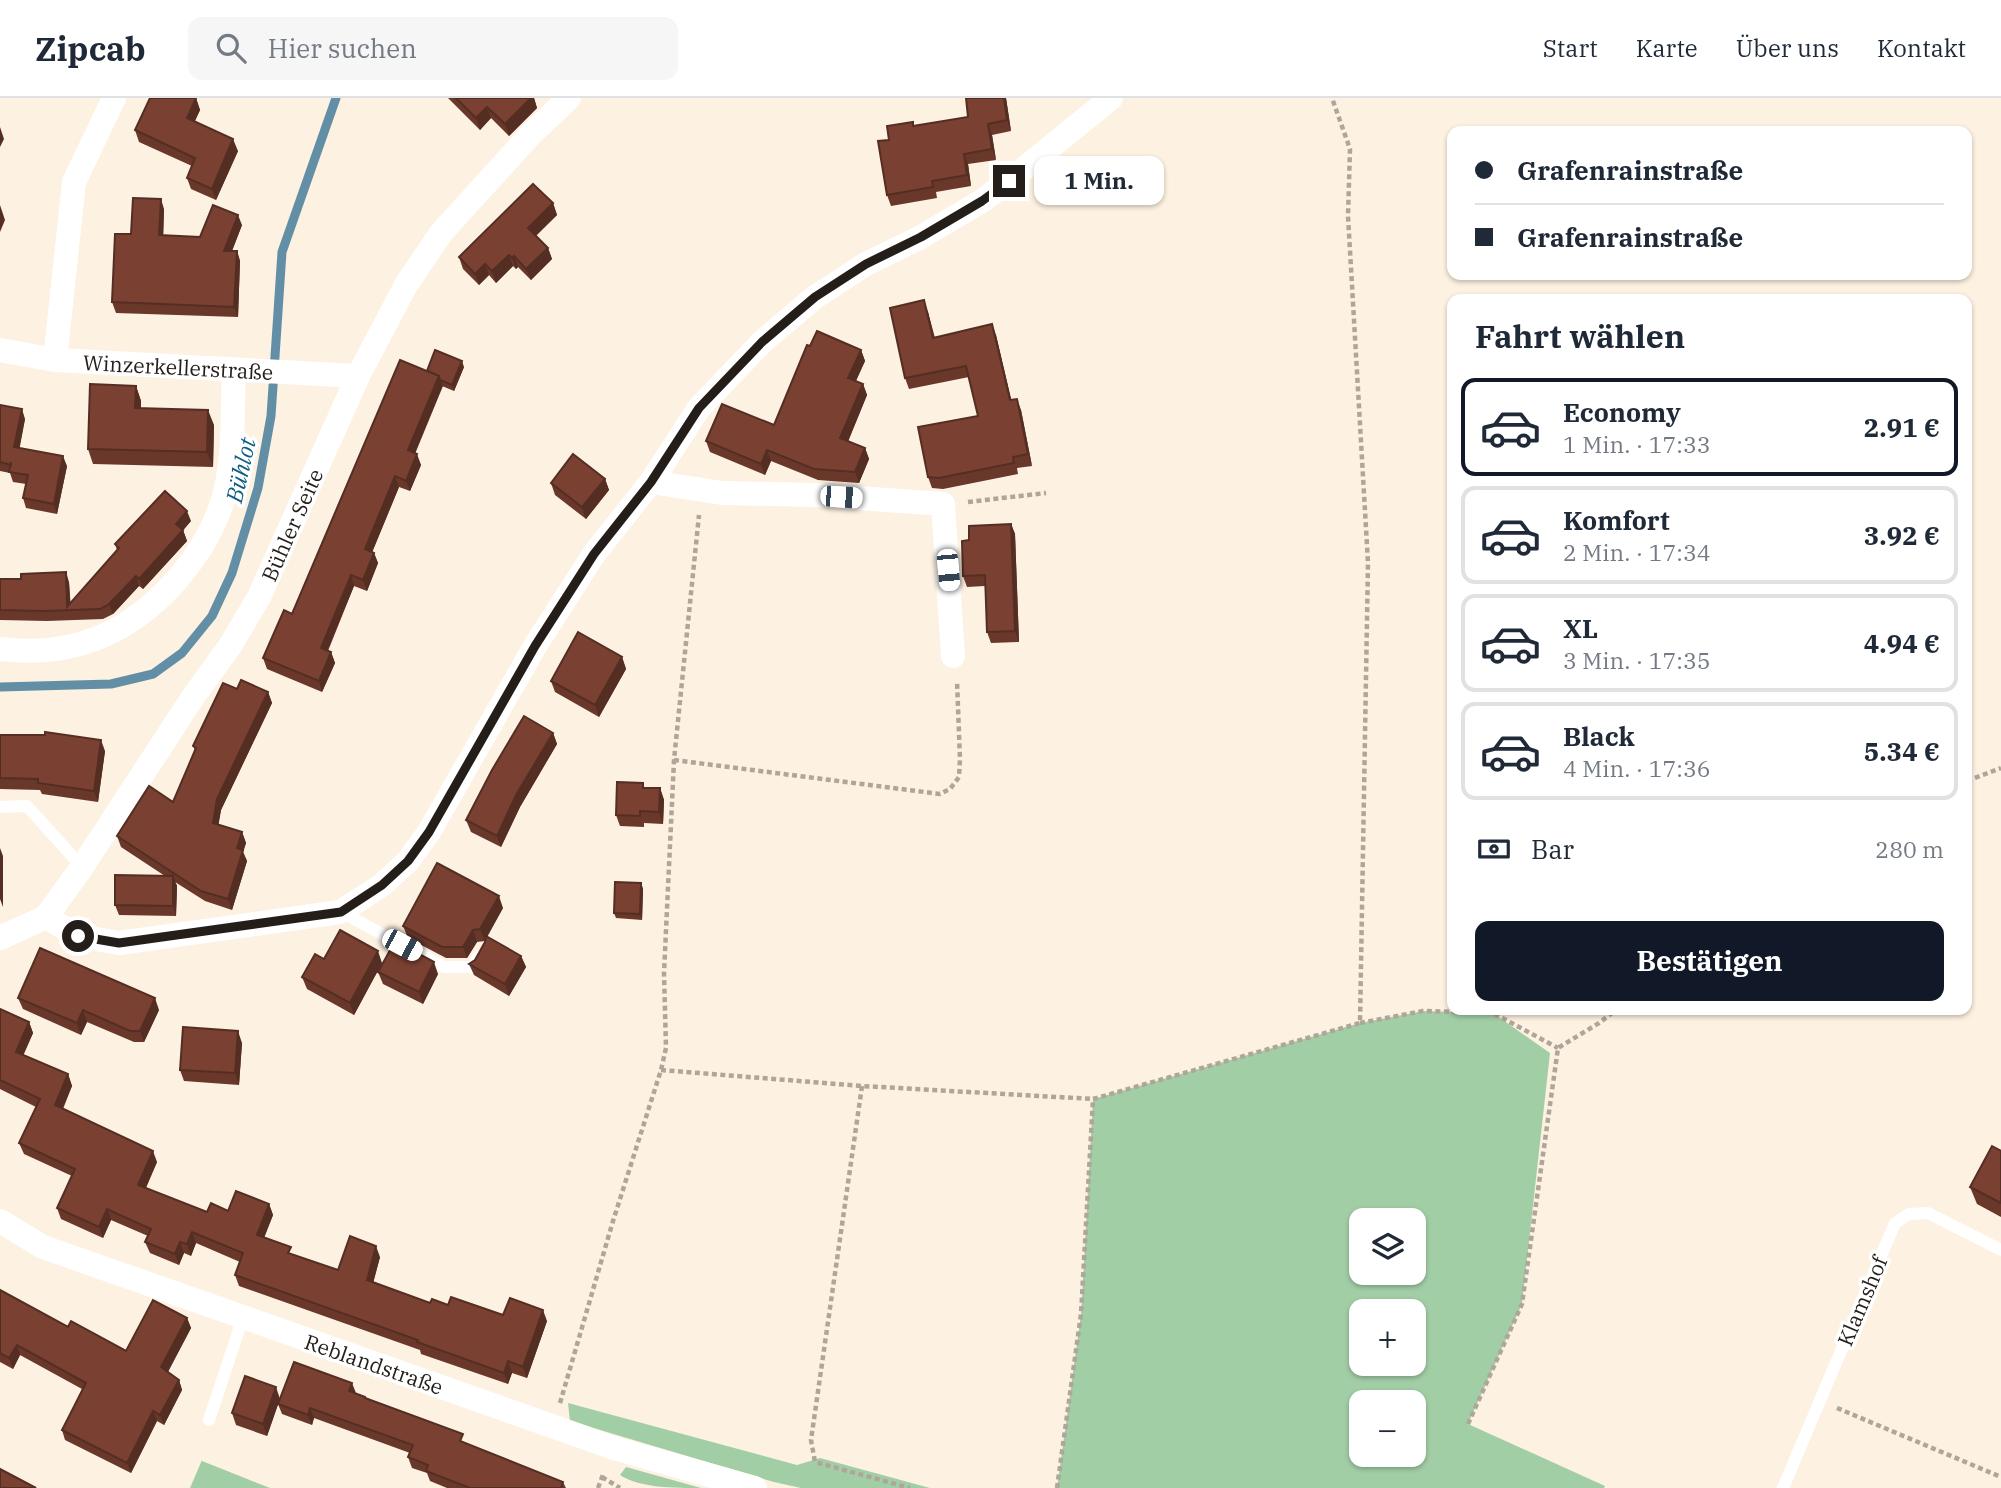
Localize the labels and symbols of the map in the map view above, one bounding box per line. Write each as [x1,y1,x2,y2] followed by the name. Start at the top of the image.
[1034,156,1163,206] callout: 1 Min.
[993,165,1025,197] route end
[82,348,274,386] street label: Winzerkellerstraße
[218,434,262,506] water label: Bühlot
[255,464,329,586] street label: Bühler Seite
[820,485,863,509] car
[936,548,961,592] car
[62,920,94,952] route start
[379,926,426,964] car
[1831,1250,1894,1350] street label: Klamshof
[301,1327,447,1401] street label: Reblandstraße

